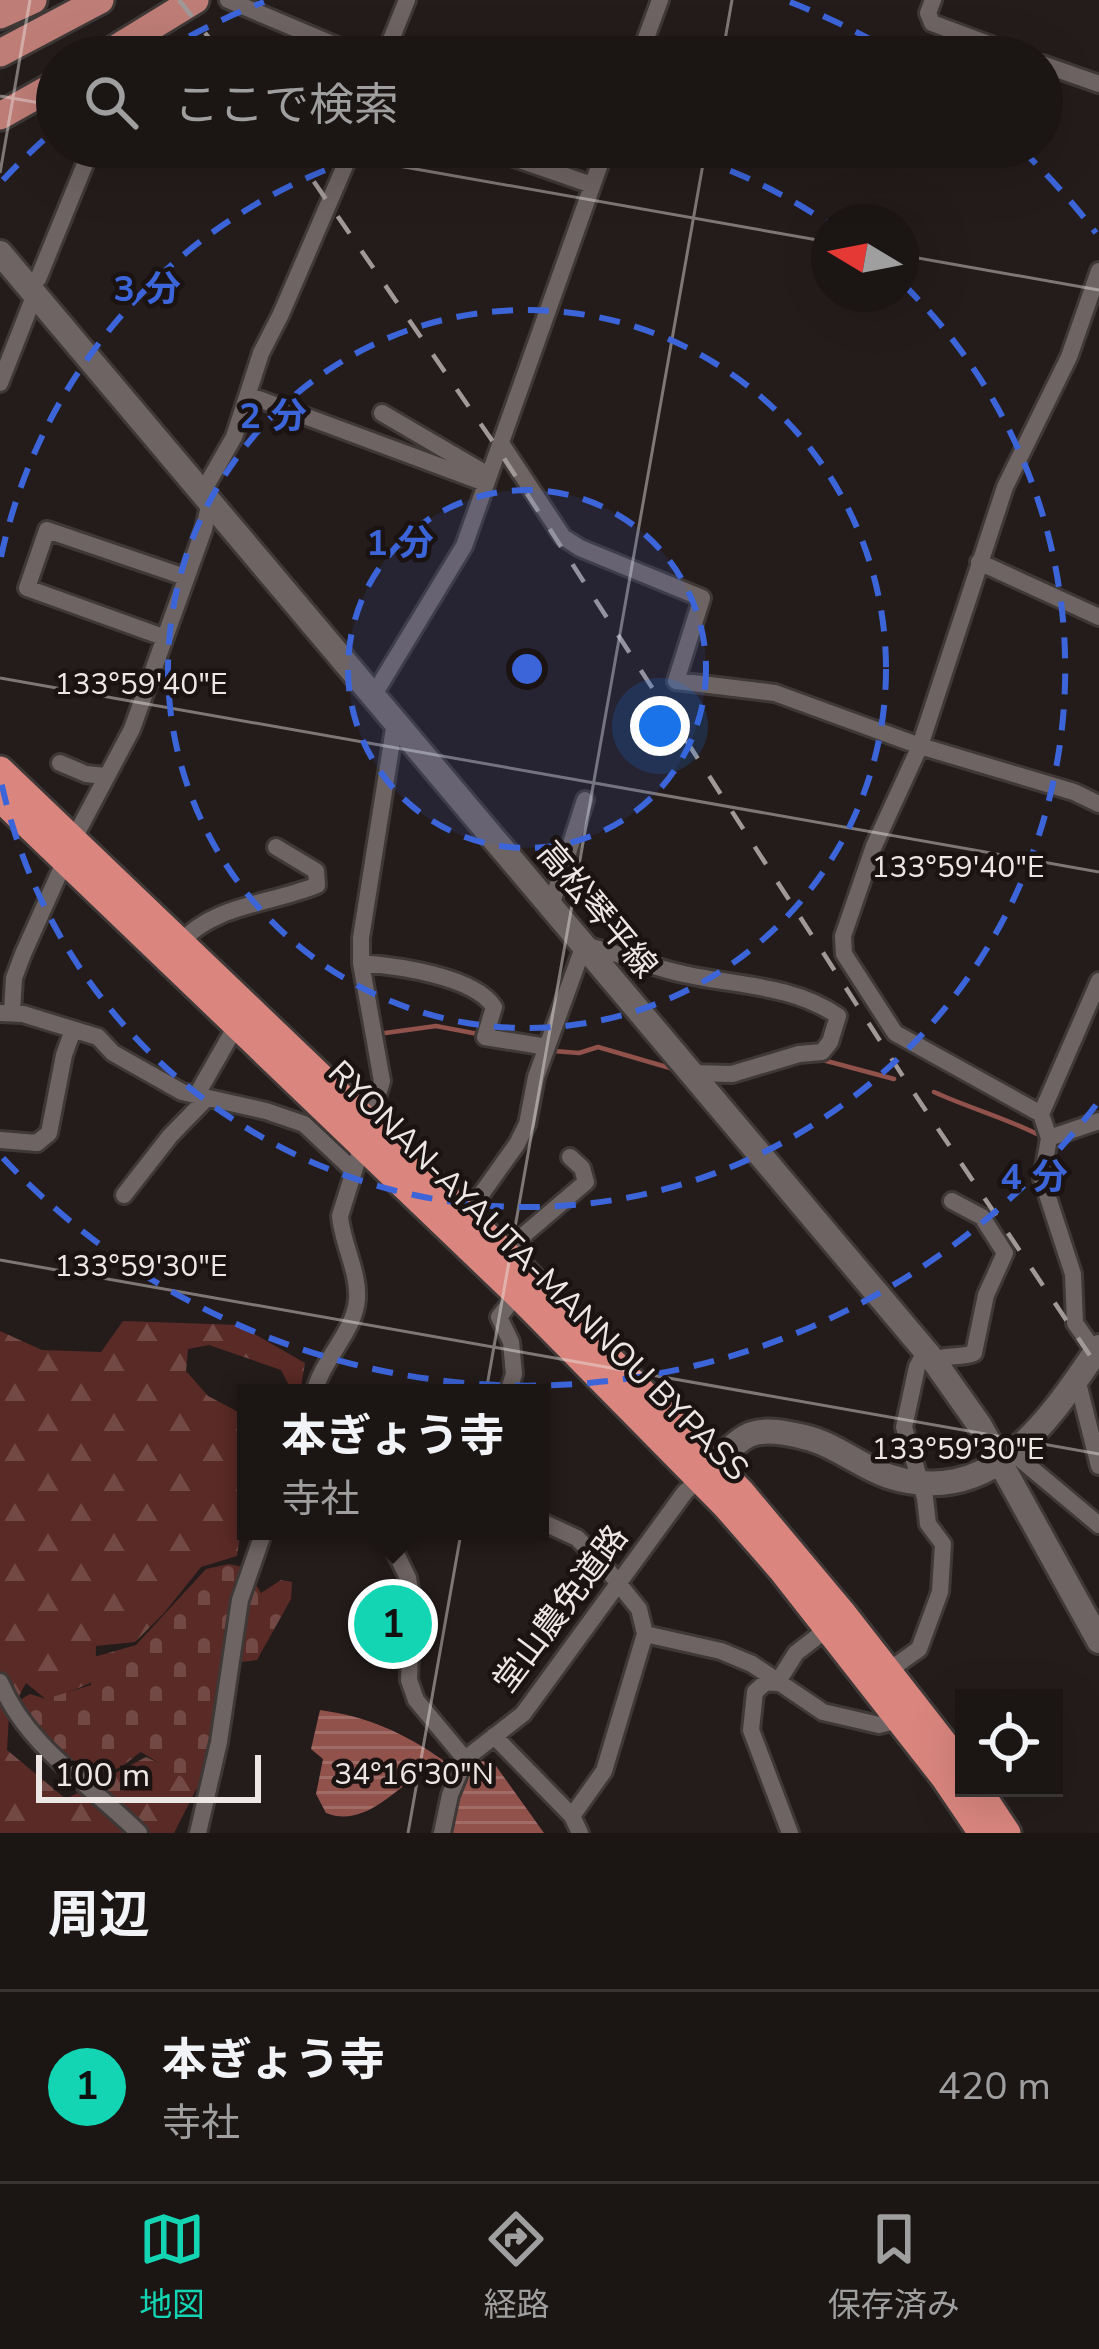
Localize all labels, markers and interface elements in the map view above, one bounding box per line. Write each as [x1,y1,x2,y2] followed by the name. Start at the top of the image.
[36,36,1063,168] search box
[78,69,144,135] icon: search
[174,75,399,136] text: ここで検索
[811,204,919,312] north arrow
[113,265,181,314] text: 3 分
[239,392,307,441] text: 2 分
[366,519,434,568] text: 1 分
[506,648,548,690] centre of rings
[55,664,227,705] text: 133°59'40"E
[630,696,690,756] your location
[527,832,667,988] street label: 高松琴平線
[872,847,1044,888] text: 133°59'40"E
[318,1051,758,1491] street label: RYONAN-AYAUTA-MANNOU BYPASS
[1000,1153,1068,1202] text: 4 分
[55,1246,227,1287] text: 133°59'30"E
[237,1384,549,1540] popup
[282,1406,504,1467] text: 本ぎょう寺
[872,1429,1044,1470] text: 133°59'30"E
[282,1473,360,1526] text: 寺社
[483,1516,639,1702] street label: 堂山農免道路
[354,1579,432,1669] pin: 1
[955,1689,1063,1797] map controls
[955,1689,1063,1797] button: locate
[36,1749,261,1802] scale bar
[54,1753,150,1798] text: 100 m
[334,1754,494,1795] text: 34°16'30"N
[48,1880,150,1950] text: 周辺
[162,2030,385,2091] text: 本ぎょう寺
[75,2060,99,2113] text: 1
[937,2060,1051,2113] text: 420 m
[162,2097,240,2150] text: 寺社
[139,2206,205,2328] tab: 地図
[483,2206,549,2328] tab: 経路
[828,2206,960,2328] tab: 保存済み

